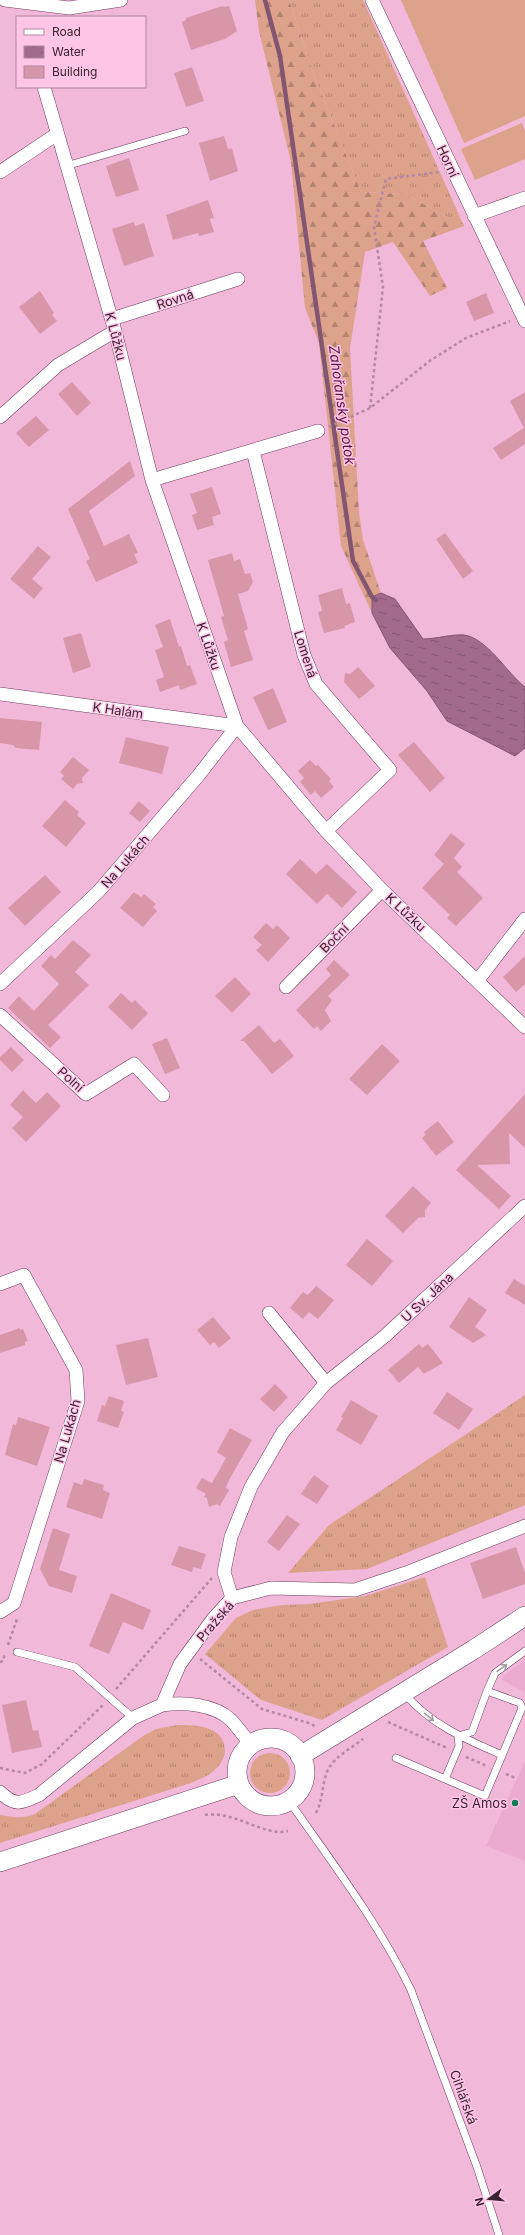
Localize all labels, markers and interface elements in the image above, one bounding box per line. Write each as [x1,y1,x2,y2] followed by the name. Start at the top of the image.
[16,16,146,88] legend
[52,24,81,39] text: Road
[52,44,86,59] text: Water
[52,64,97,79] text: Building
[434,142,463,180] street label: Horní
[154,286,196,312] street label: Rovná
[102,310,130,362] street label: K Lůžku
[326,344,359,466] water label: Zahořanský potok
[193,620,225,672] street label: K Lůžku
[291,628,321,680] street label: Lomená
[92,699,144,721] street label: K Halám
[98,831,152,891] street label: Na Lukách
[382,889,430,935] street label: K Lůžku
[316,920,352,956] street label: Boční
[54,1063,88,1096] street label: Polní
[398,1269,456,1325] street label: U Sv. Jána
[50,1397,84,1465] street label: Na Lukách
[193,1597,237,1645] street label: Pražská
[496,1664,507,1672] one-way arrow
[423,1712,434,1721] one-way arrow
[452,1795,507,1811] place label: ZŠ Amos
[510,1798,520,1808] marker: ZŠ Amos
[447,2067,481,2127] street label: Cihlářská
[469,2179,509,2219] north arrow
[472,2196,487,2208] text: N

